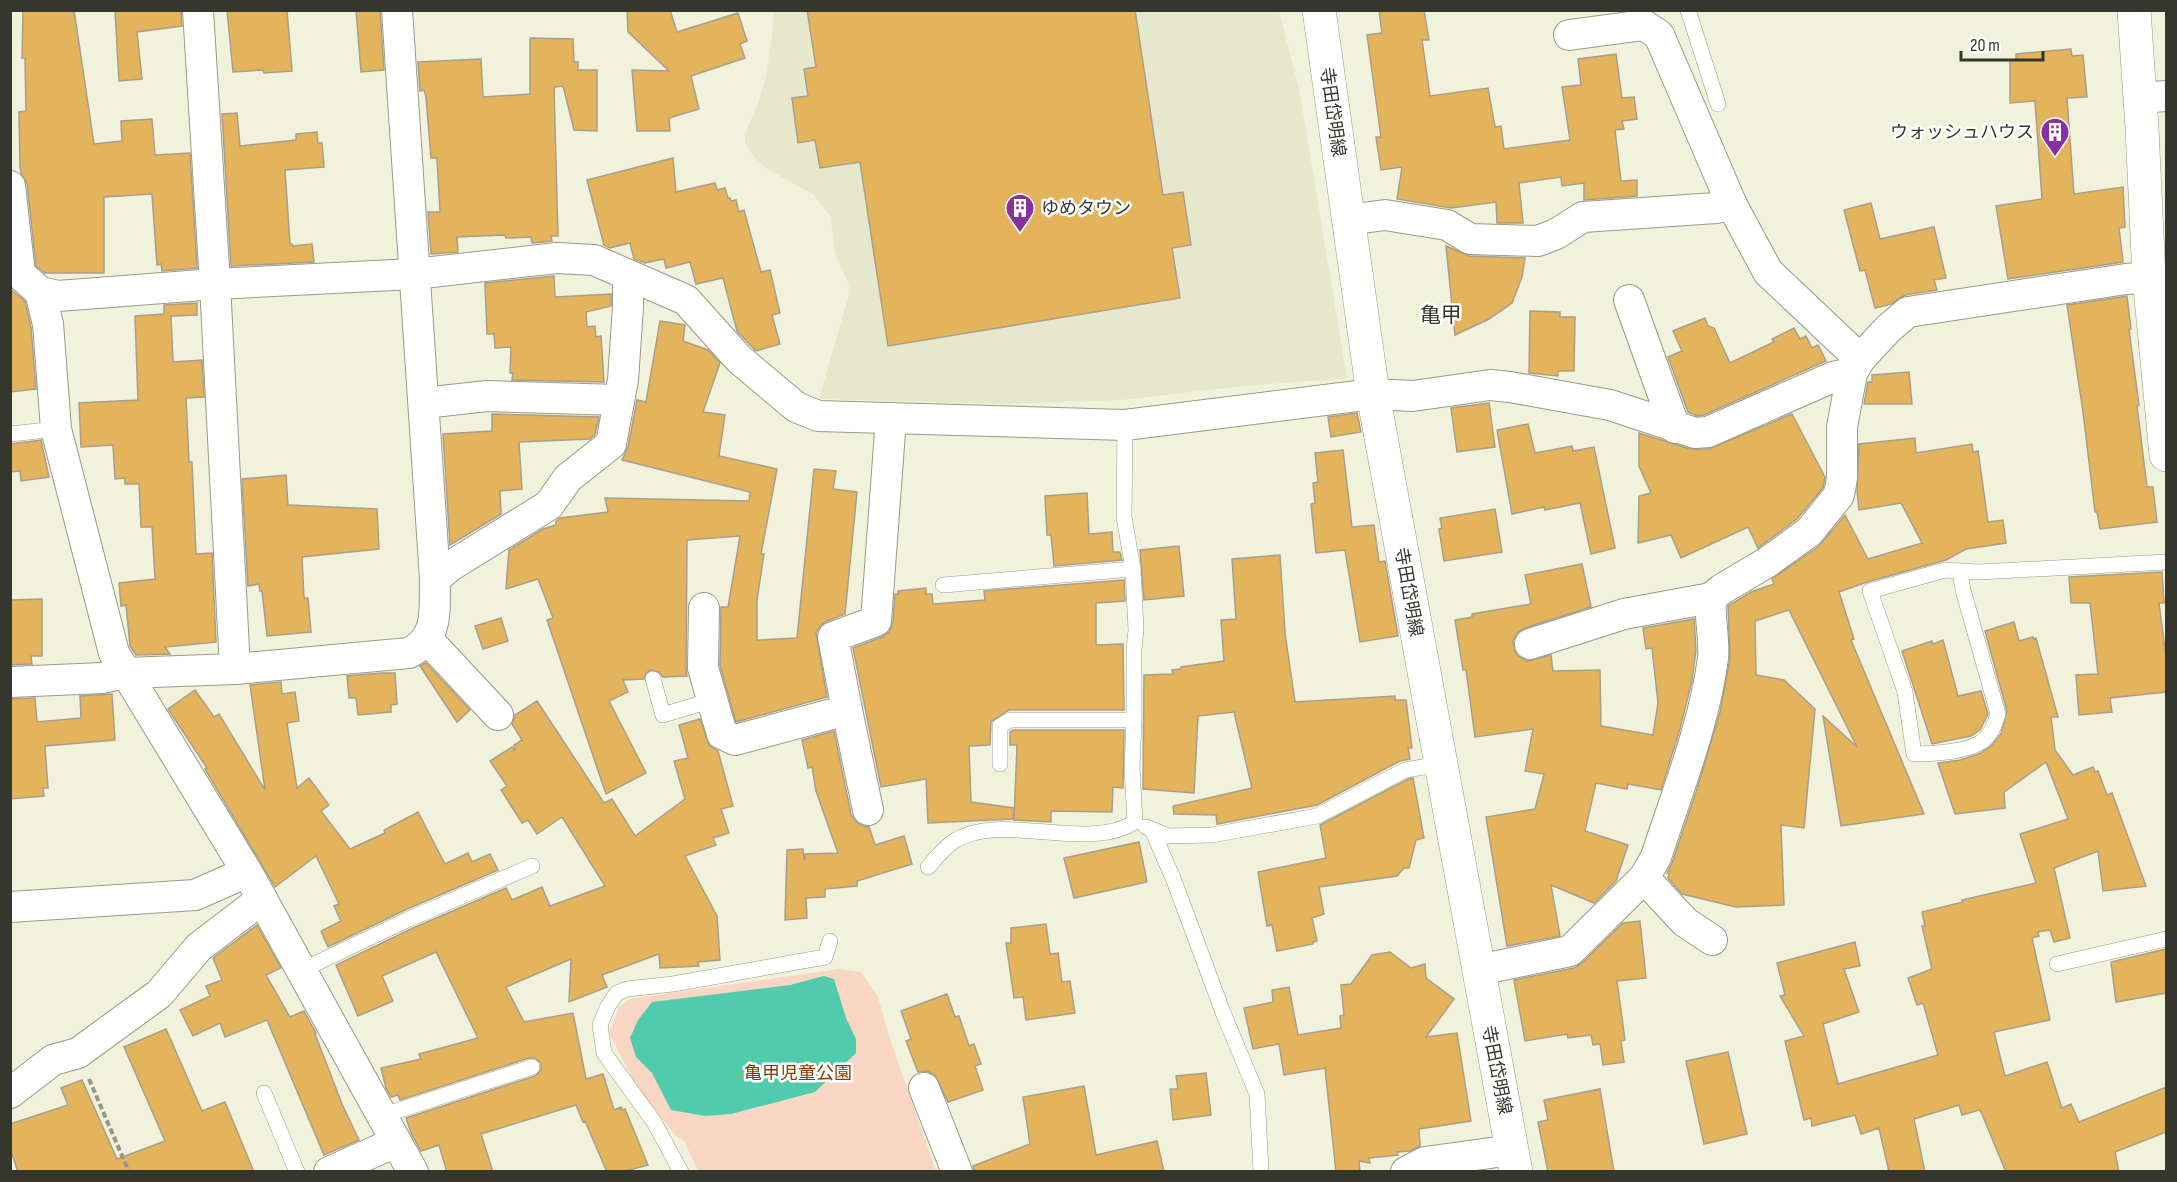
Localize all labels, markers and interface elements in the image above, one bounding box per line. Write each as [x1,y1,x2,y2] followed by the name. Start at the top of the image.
[1961,24,2044,62] scale bar
[1970,35,2000,56] text: 20 m
[1316,66,1349,158] street label: 寺田岱明線
[2039,116,2071,158] building icon: ウォッシュハウス
[1890,122,2034,143] place label: ウォッシュハウス
[1004,192,1036,234] building icon: ゆめタウン
[1041,198,1131,219] place label: ゆめタウン
[1420,303,1462,328] district label: 亀甲
[1390,546,1427,638] street label: 寺田岱明線
[1478,1024,1515,1116] street label: 寺田岱明線
[744,1063,852,1084] park label: 亀甲児童公園

